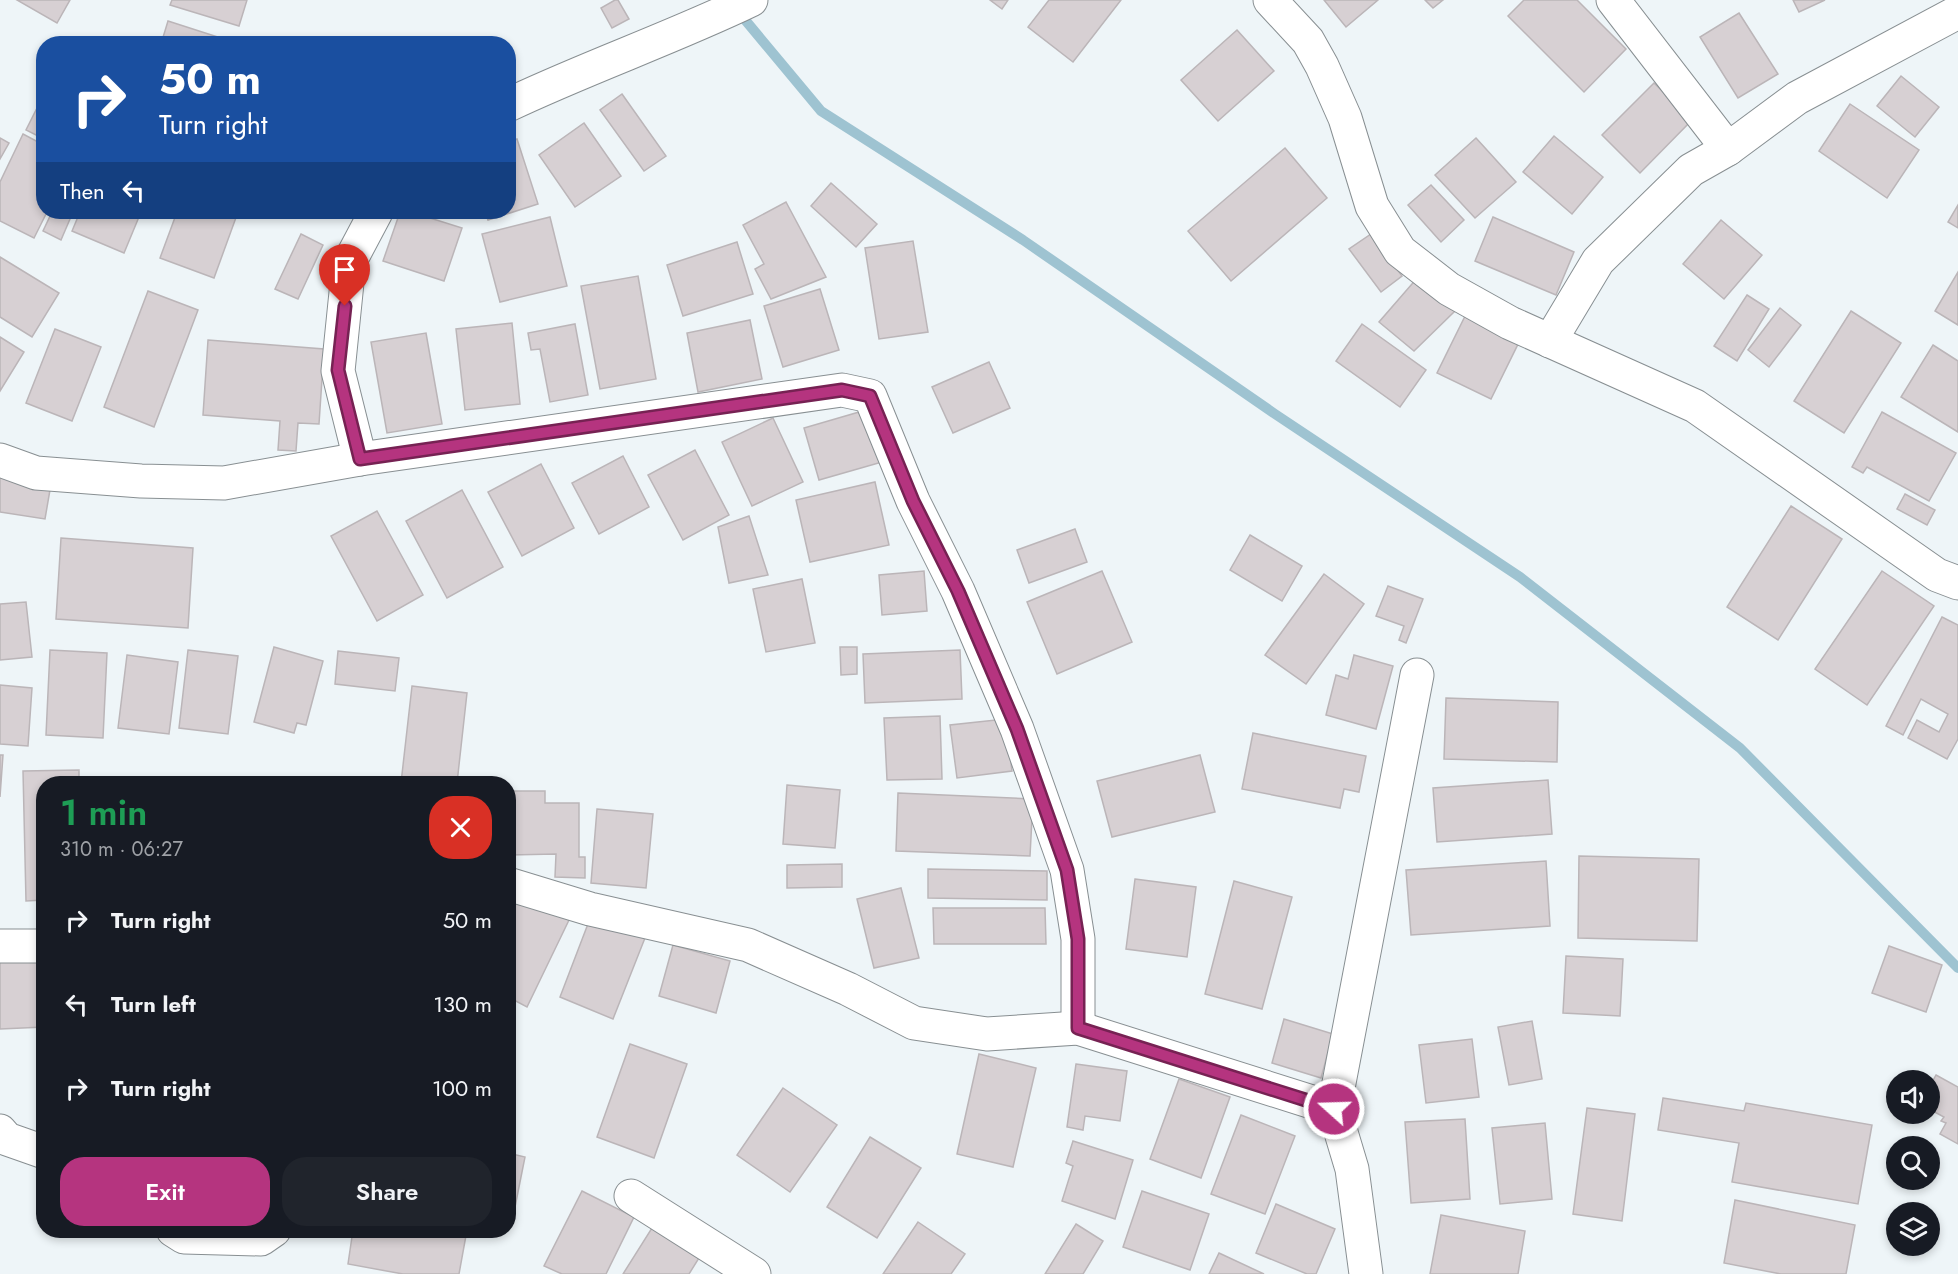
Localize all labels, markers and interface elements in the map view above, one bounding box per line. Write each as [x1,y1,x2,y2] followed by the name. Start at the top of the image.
[159,49,261,110] text: 50 m
[60,60,138,138] icon: right
[159,105,267,144] text: Turn right
[117,174,150,207] icon: left
[60,175,105,207] text: Then
[319,244,370,306] pin
[328,253,361,286] icon: arrive
[60,786,147,838] text: 1 min
[429,796,492,859] button: close
[60,835,183,864] text: 310 m · 06:27
[60,904,93,937] icon: right
[111,904,211,936] text: Turn right
[443,904,492,936] text: 50 m
[60,988,93,1021] icon: left
[111,988,196,1020] text: Turn left
[433,988,492,1020] text: 130 m
[1886,1070,1940,1256] map controls
[1886,1070,1940,1124] button: sound
[60,1072,93,1105] icon: right
[111,1072,211,1104] text: Turn right
[432,1072,492,1104] text: 100 m
[1302,1077,1366,1141] position arrow
[1886,1136,1940,1190] button: search
[60,1157,270,1226] button: Exit
[282,1157,492,1226] button: Share
[1886,1202,1940,1256] button: layers

